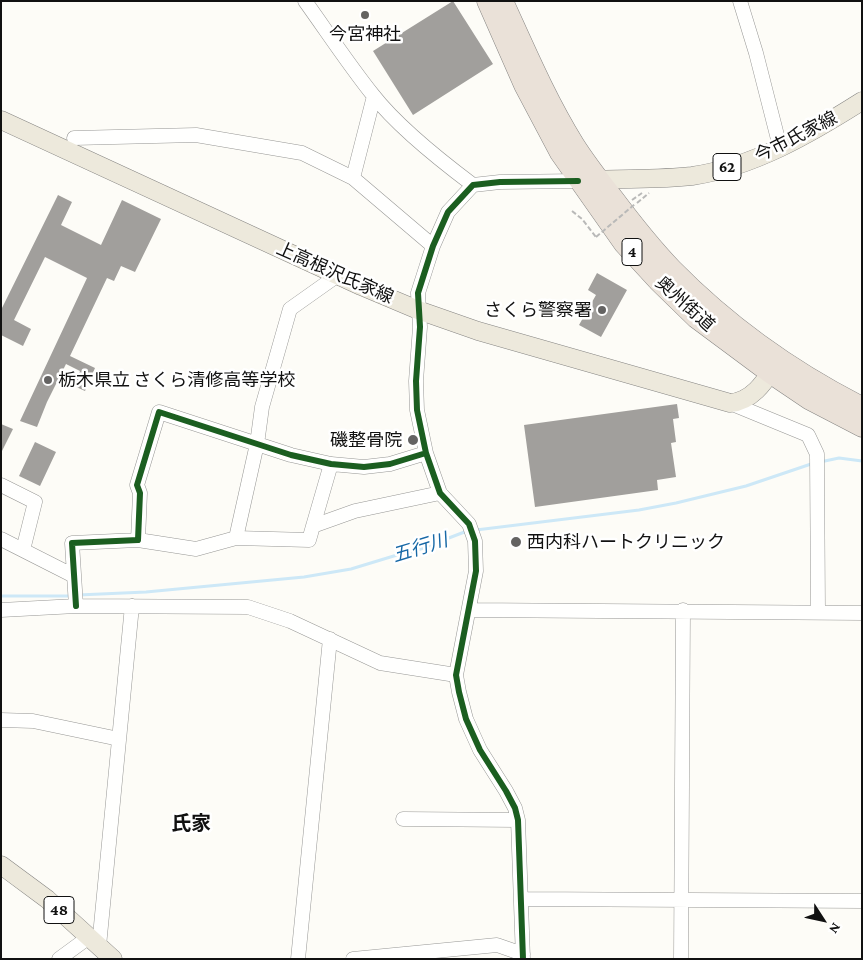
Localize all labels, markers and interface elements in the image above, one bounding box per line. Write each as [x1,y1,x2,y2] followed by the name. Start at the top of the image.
[359,9,371,21] marker: 今宮神社
[329,23,401,45] place label: 今宮神社
[751,107,841,167] street label: 今市氏家線
[713,154,741,180] road number: 62
[273,238,397,308] street label: 上高根沢氏家線
[622,238,642,266] road number: 4
[651,272,719,336] street label: 奥州街道
[484,299,592,321] place label: さくら警察署
[596,304,608,316] marker: さくら警察署
[58,369,295,391] place label: 栃木県立 さくら清修高等学校
[42,374,54,386] marker: 栃木県立 さくら清修高等学校
[330,429,402,451] place label: 磯整骨院
[406,433,420,447] marker: 磯整骨院
[389,529,451,567] water label: 五行川
[527,531,725,553] place label: 西内科ハートクリニック
[509,535,523,549] marker: 西内科ハートクリニック
[171,812,211,836] district label: 氏家
[798,895,848,945] north arrow
[44,896,74,924] road number: 48
[826,920,845,937] text: N

